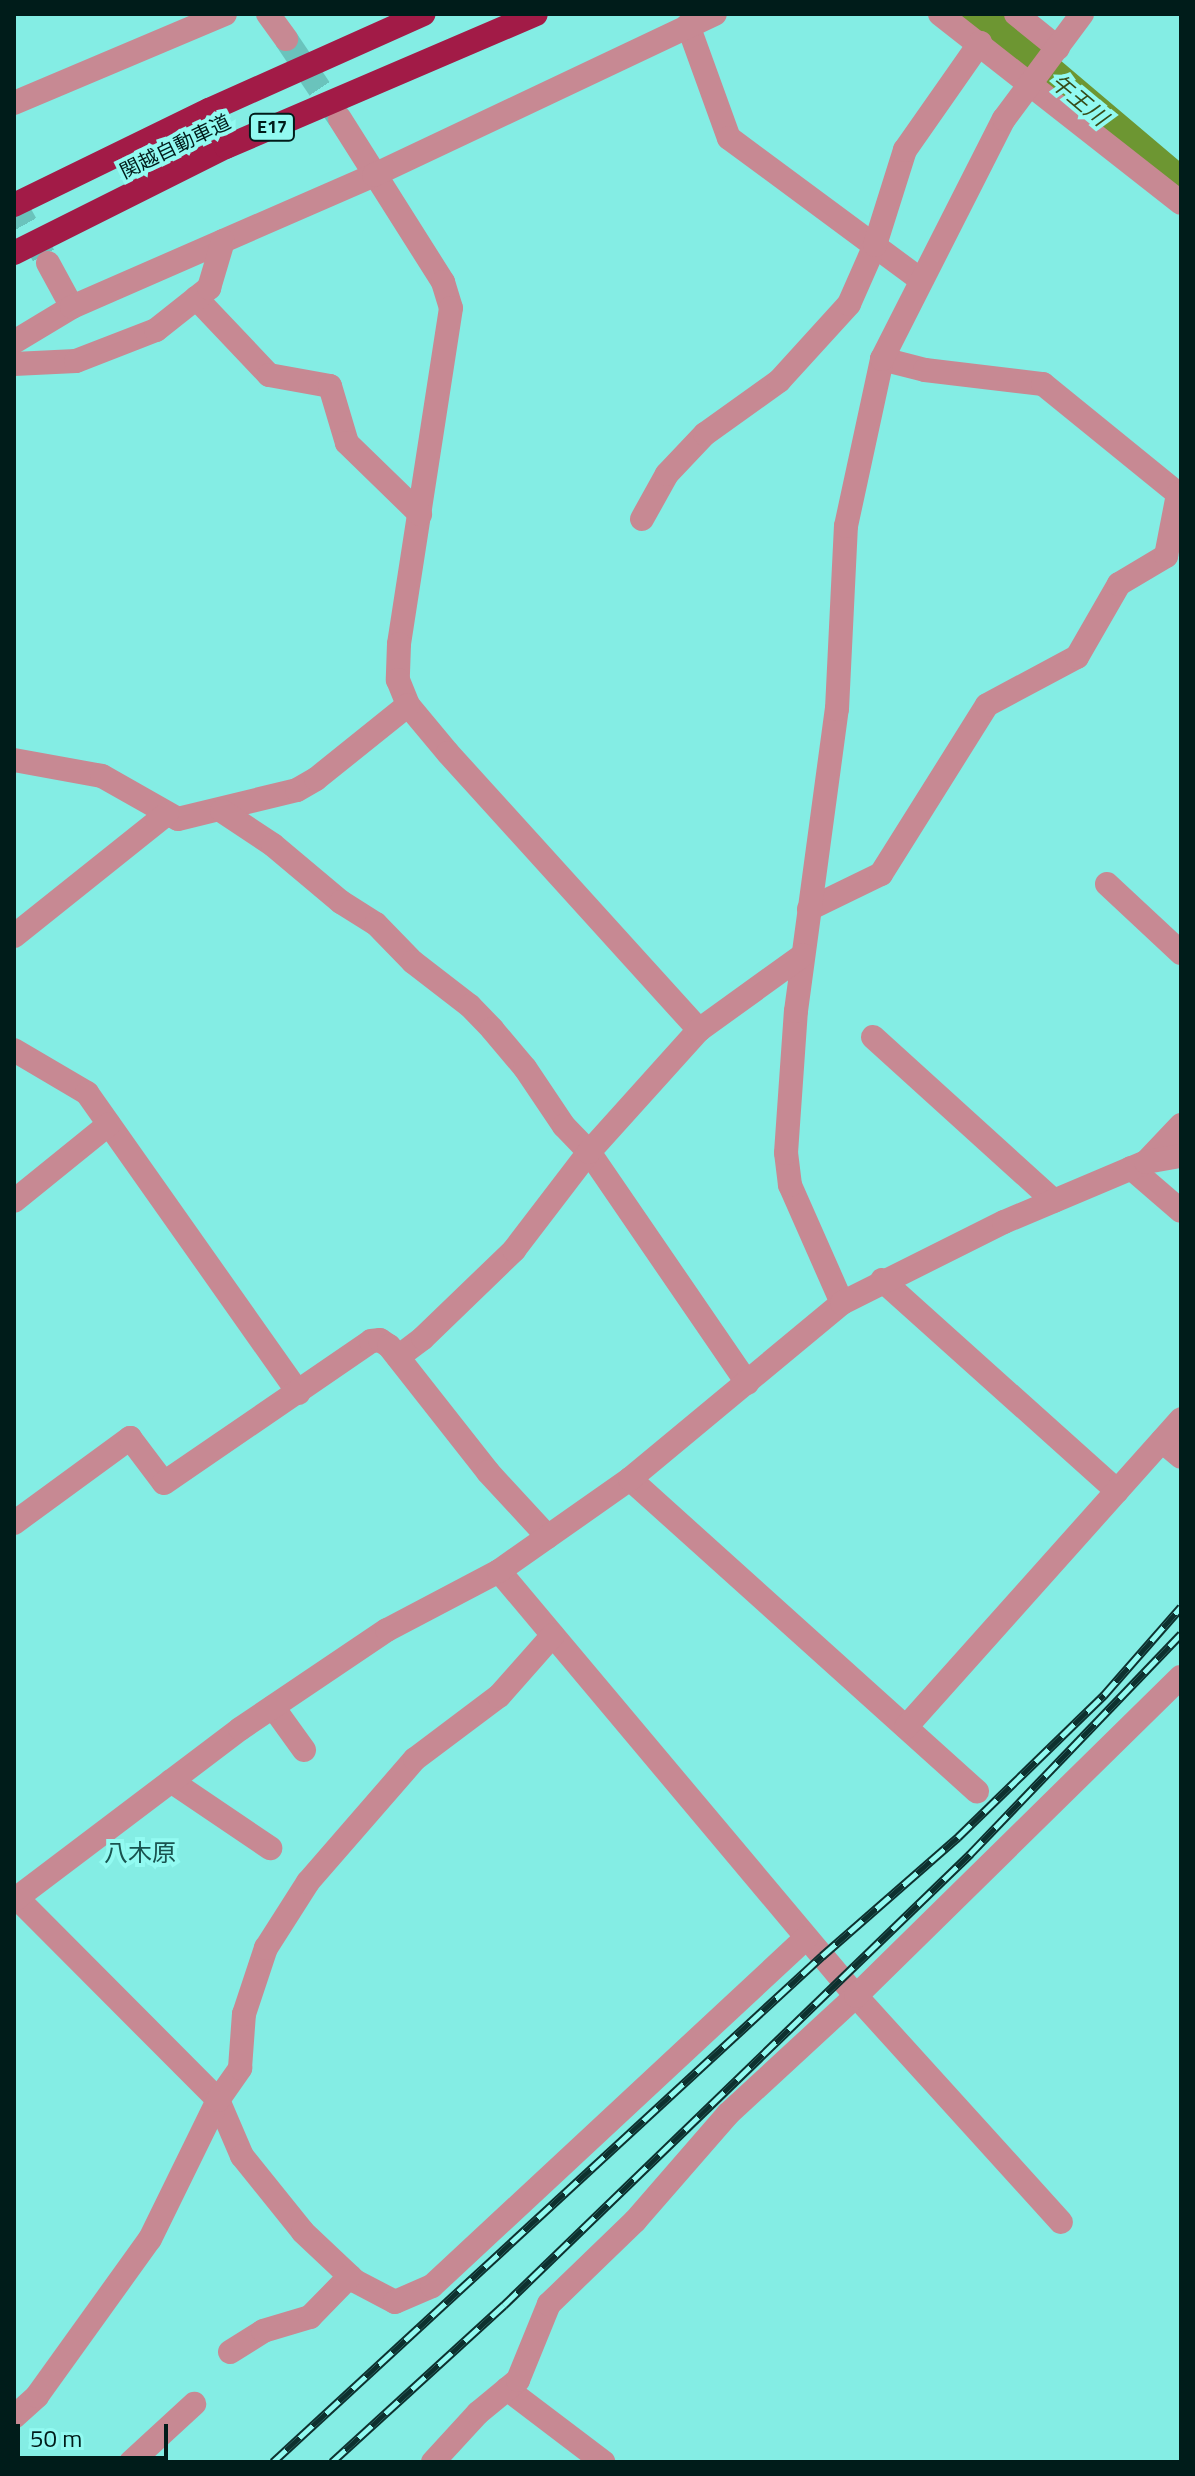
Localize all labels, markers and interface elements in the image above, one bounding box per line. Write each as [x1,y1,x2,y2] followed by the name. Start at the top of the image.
[1045,69,1113,131] water label: 午王川
[116,109,234,183] street label: 関越自動車道
[248,113,296,141] road number: E17
[104,1839,176,1867] district label: 八木原
[20,2408,172,2458] scale bar
[30,2420,82,2456] text: 50 m

